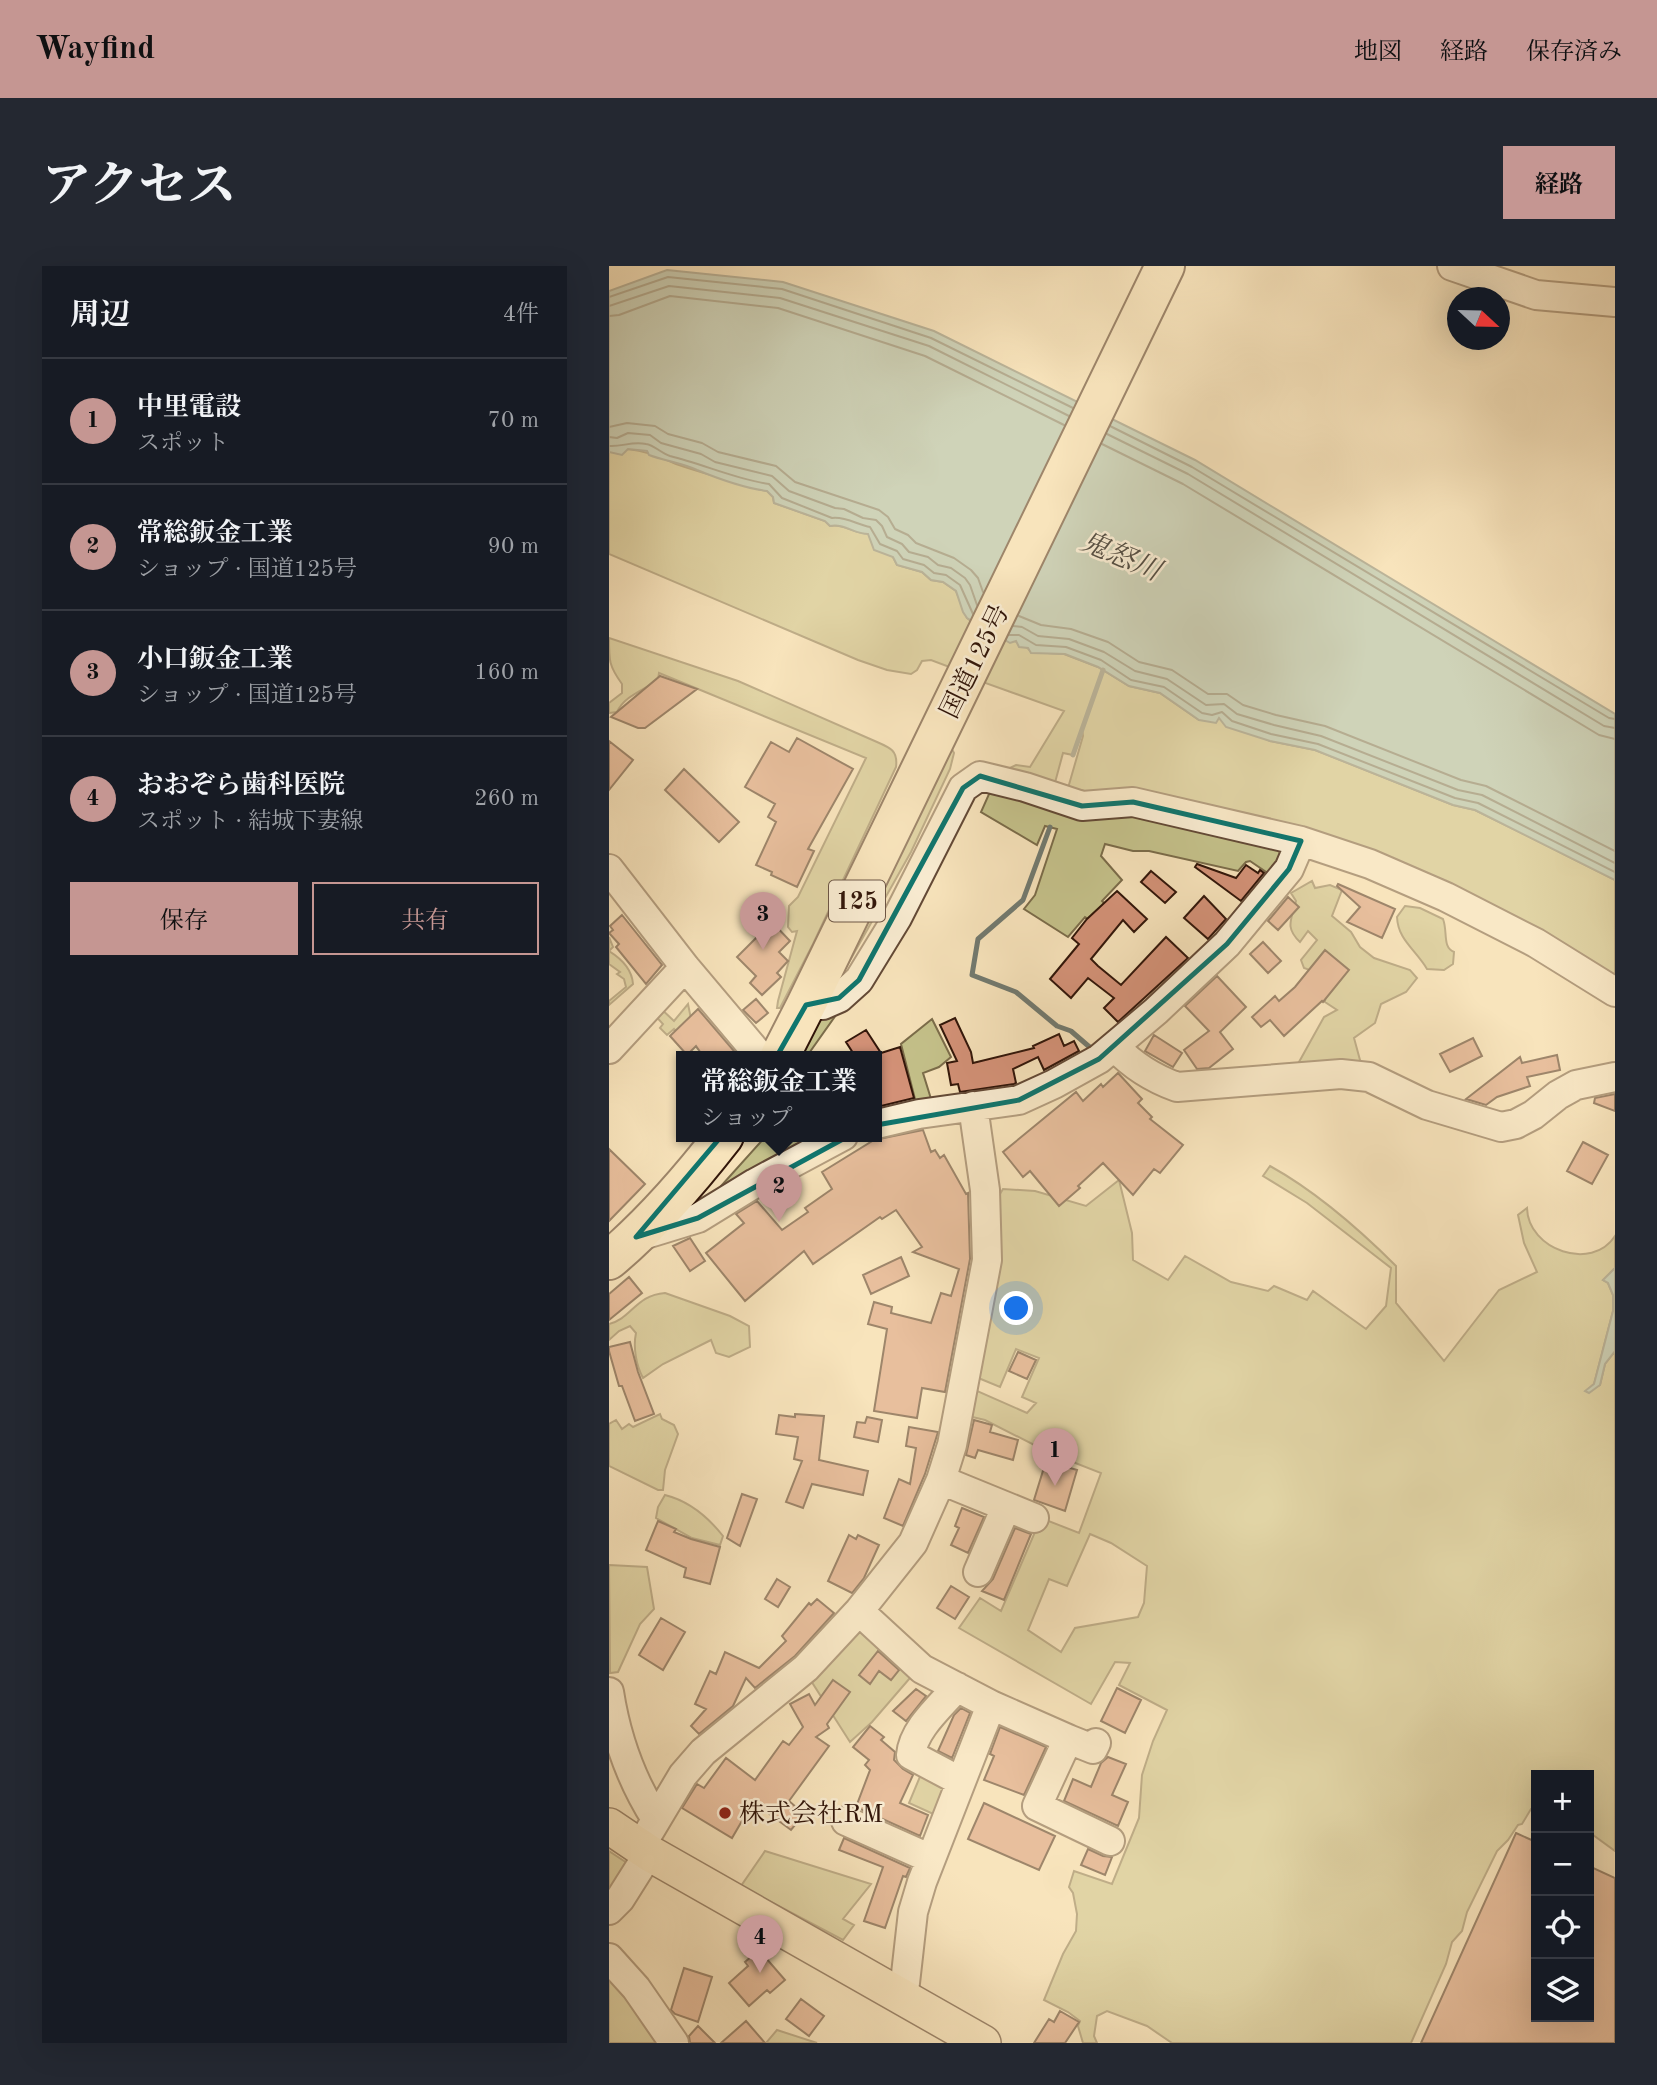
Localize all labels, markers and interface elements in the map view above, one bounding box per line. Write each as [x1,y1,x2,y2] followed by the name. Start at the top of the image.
[35,33,155,66] text: Wayfind
[1354,41,1402,65] text: 地図
[1440,41,1488,65] text: 経路
[1526,41,1622,65] text: 保存済み
[1503,146,1615,219] button: 経路
[42,164,237,213] text: アクセス
[1447,287,1510,350] north arrow
[70,301,130,331] text: 周辺
[503,303,539,326] text: 4件
[137,395,241,421] text: 中里電設
[86,409,100,432] text: 1
[488,409,539,432] text: 70 m
[137,432,229,455] text: スポット
[137,521,293,547] text: 常総鈑金工業
[1076,526,1168,588] water label: 鬼怒川
[86,535,100,558] text: 2
[488,535,539,558] text: 90 m
[137,558,357,581] text: ショップ · 国道125号
[935,600,1014,723] street label: 国道125号
[137,647,293,673] text: 小口鈑金工業
[86,661,100,684] text: 3
[474,661,539,684] text: 160 m
[137,684,357,707] text: ショップ · 国道125号
[137,773,345,799] text: おおぞら歯科医院
[86,787,100,810] text: 4
[474,787,539,810] text: 260 m
[137,810,363,833] text: スポット · 結城下妻線
[829,880,885,922] road number: 125
[70,882,298,955] button: 保存
[312,882,539,955] button: 共有
[740,892,786,950] pin: 3
[676,1051,882,1142] popup
[701,1070,857,1096] text: 常総鈑金工業
[701,1107,793,1130] text: ショップ
[756,1164,802,1222] pin: 2
[999,1291,1033,1325] your location
[1032,1428,1078,1486] pin: 1
[1531,1770,1594,2022] map controls
[1531,1770,1594,1833] button: +
[739,1800,883,1828] place label: 株式会社RM
[717,1805,733,1821] marker: 株式会社RM
[1531,1833,1594,1896] button: −
[1531,1896,1594,1959] button: locate
[737,1915,783,1973] pin: 4
[1531,1959,1594,2022] button: layers

